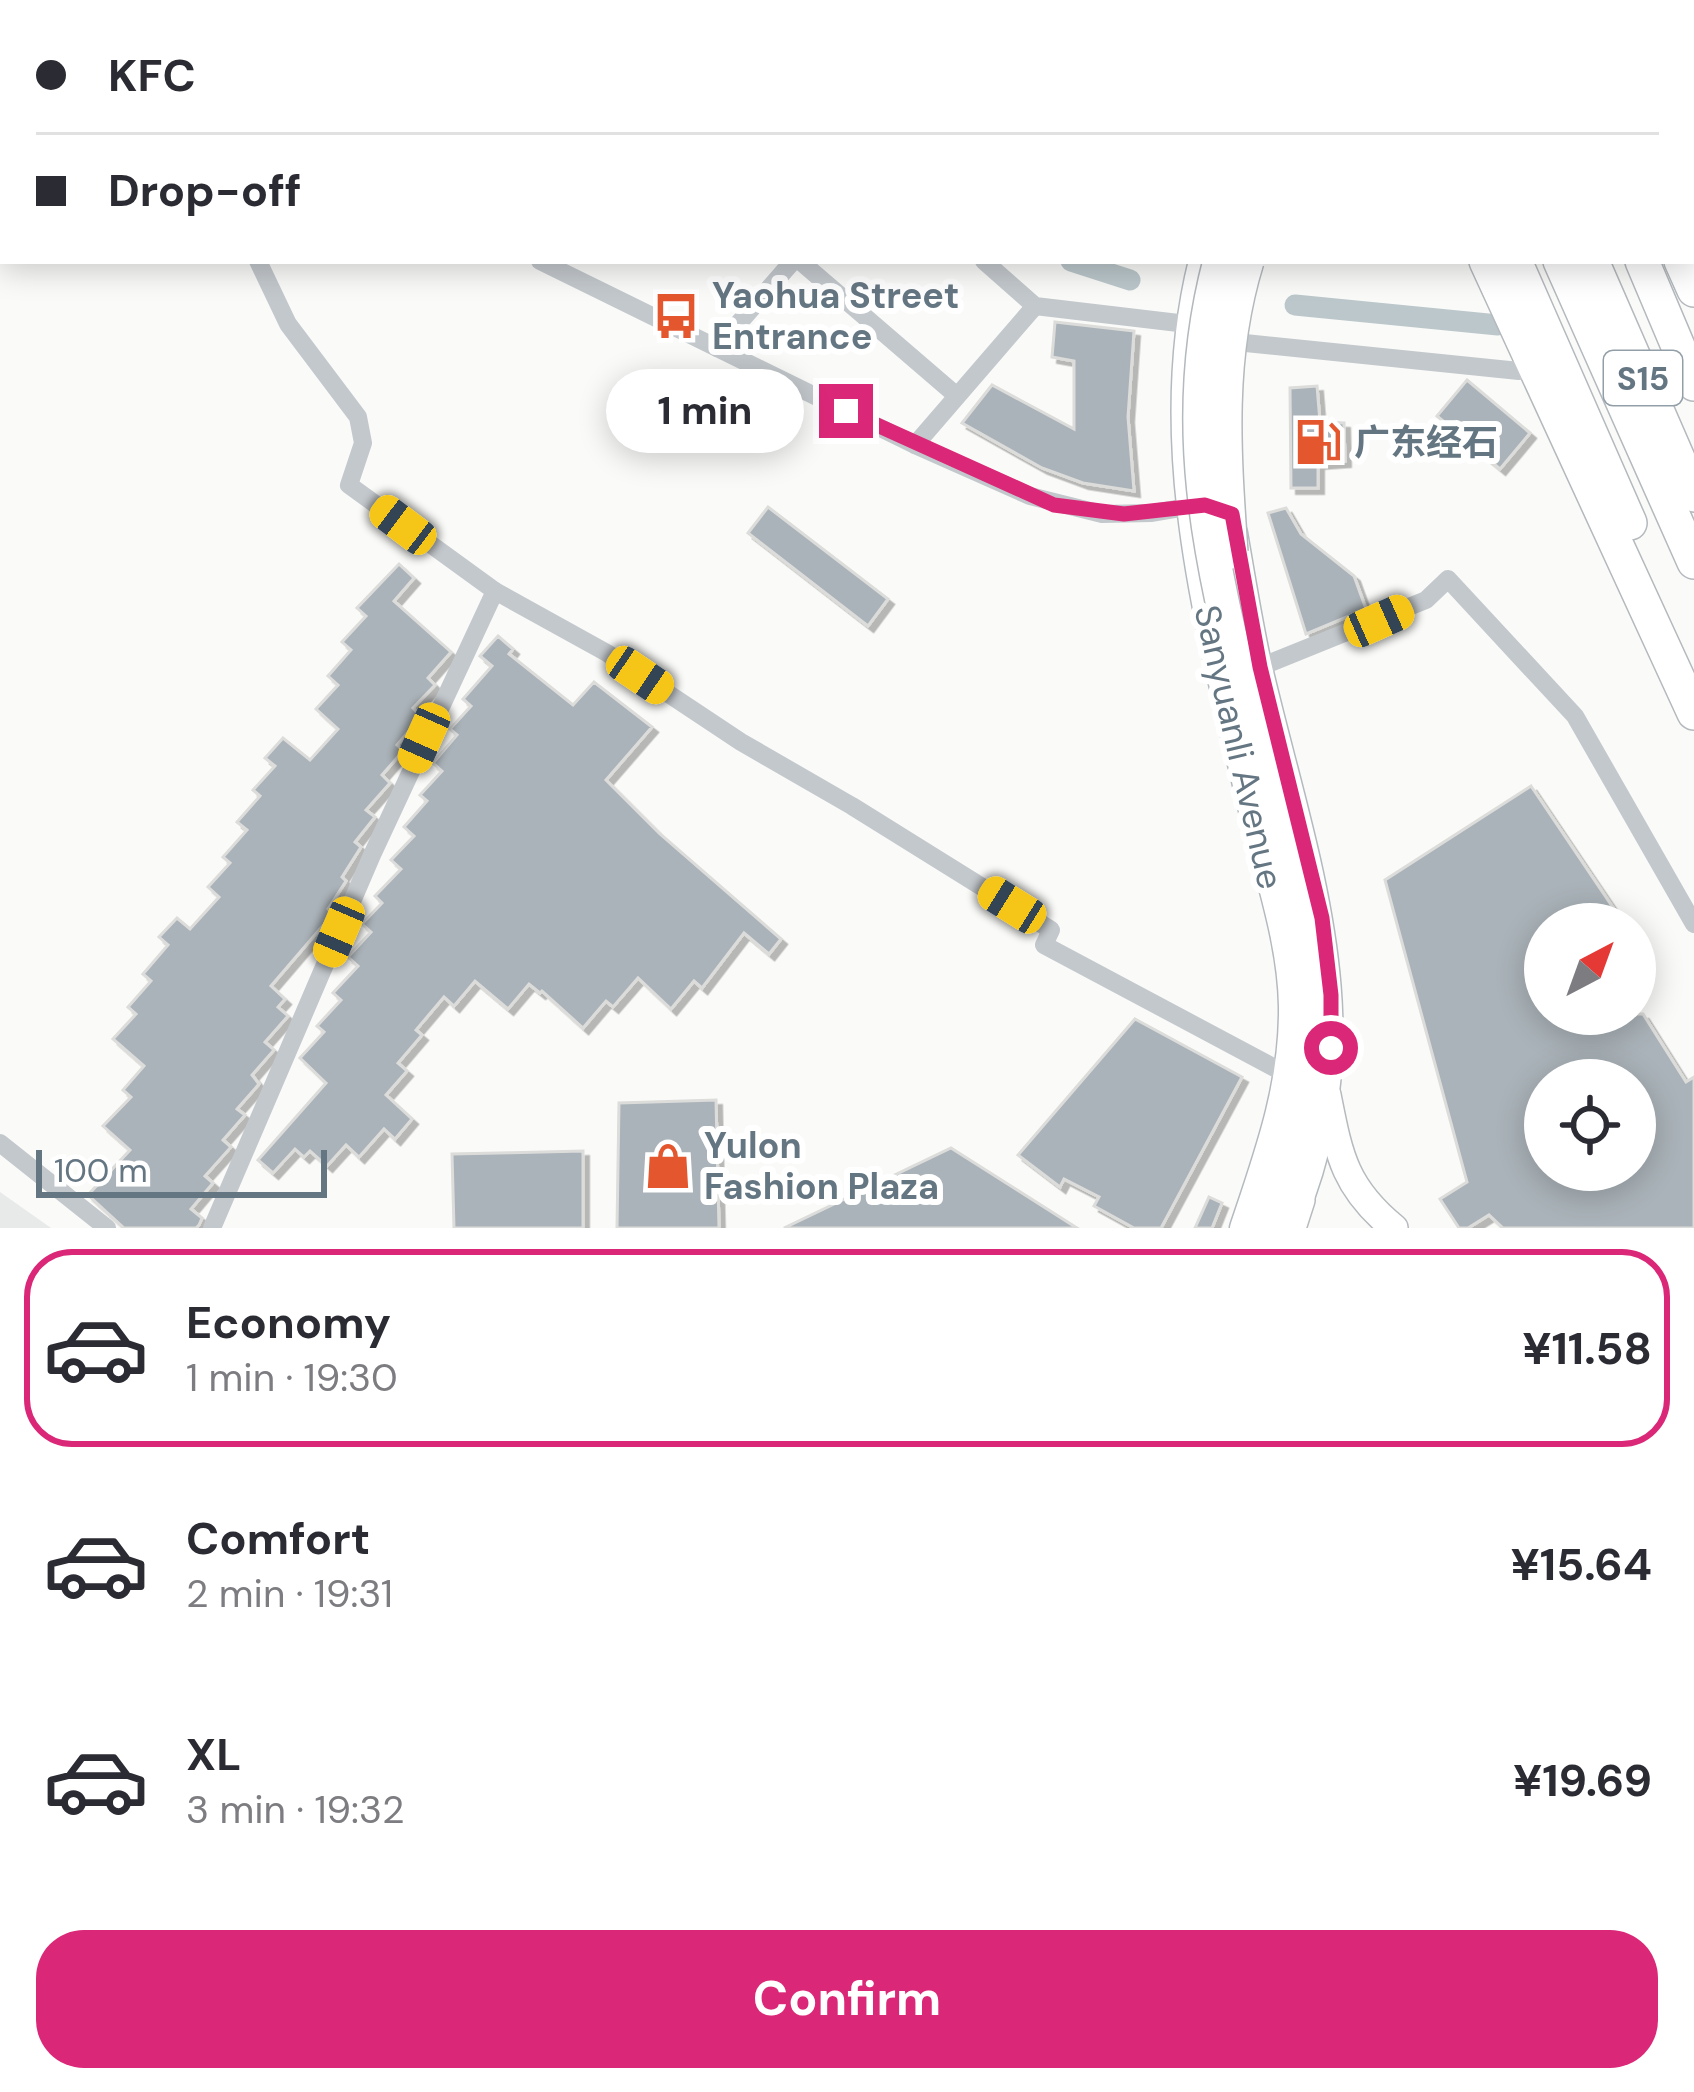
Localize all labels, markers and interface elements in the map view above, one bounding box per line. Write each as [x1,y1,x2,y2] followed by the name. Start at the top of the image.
[108,46,196,105] text: KFC
[108,161,302,220] text: Drop-off
[712,272,959,360] place label: Yaohua Street Entrance
[651,291,701,341] bus stop icon: Yaohua Street Entrance
[1604,351,1682,405] road number: S15
[606,369,804,453] callout: 1 min
[819,384,873,438] route end
[658,385,752,436] text: 1 min
[1293,417,1343,467] fuel station icon: 广东经石
[1354,419,1498,466] place label: 广东经石
[363,489,443,561] car
[1339,590,1419,652] car
[1183,600,1295,894] street label: Sanyuanli Avenue
[600,640,680,710] car
[393,698,455,778] car
[972,871,1052,939] car
[308,892,370,972] car
[1524,903,1656,1035] north arrow
[1524,903,1656,1191] map controls
[1304,1021,1358,1075] route start
[1524,1059,1656,1191] button: locate
[704,1122,939,1210] place label: Yulon Fashion Plaza
[643,1141,693,1191] shop icon: Yulon Fashion Plaza
[36,1144,327,1197] scale bar
[54,1149,148,1192] text: 100 m
[186,1293,391,1352] text: Economy
[42,1294,150,1402] icon: car
[1522,1319,1652,1378] text: ¥11.58
[186,1352,398,1403] text: 1 min · 19:30
[186,1509,370,1568] text: Comfort
[42,1510,150,1618] icon: car
[1511,1535,1652,1594] text: ¥15.64
[186,1568,393,1619] text: 2 min · 19:31
[186,1725,241,1784] text: XL
[42,1726,150,1834] icon: car
[1513,1751,1652,1810] text: ¥19.69
[186,1784,404,1835] text: 3 min · 19:32
[36,1930,1658,2068] button: Confirm

